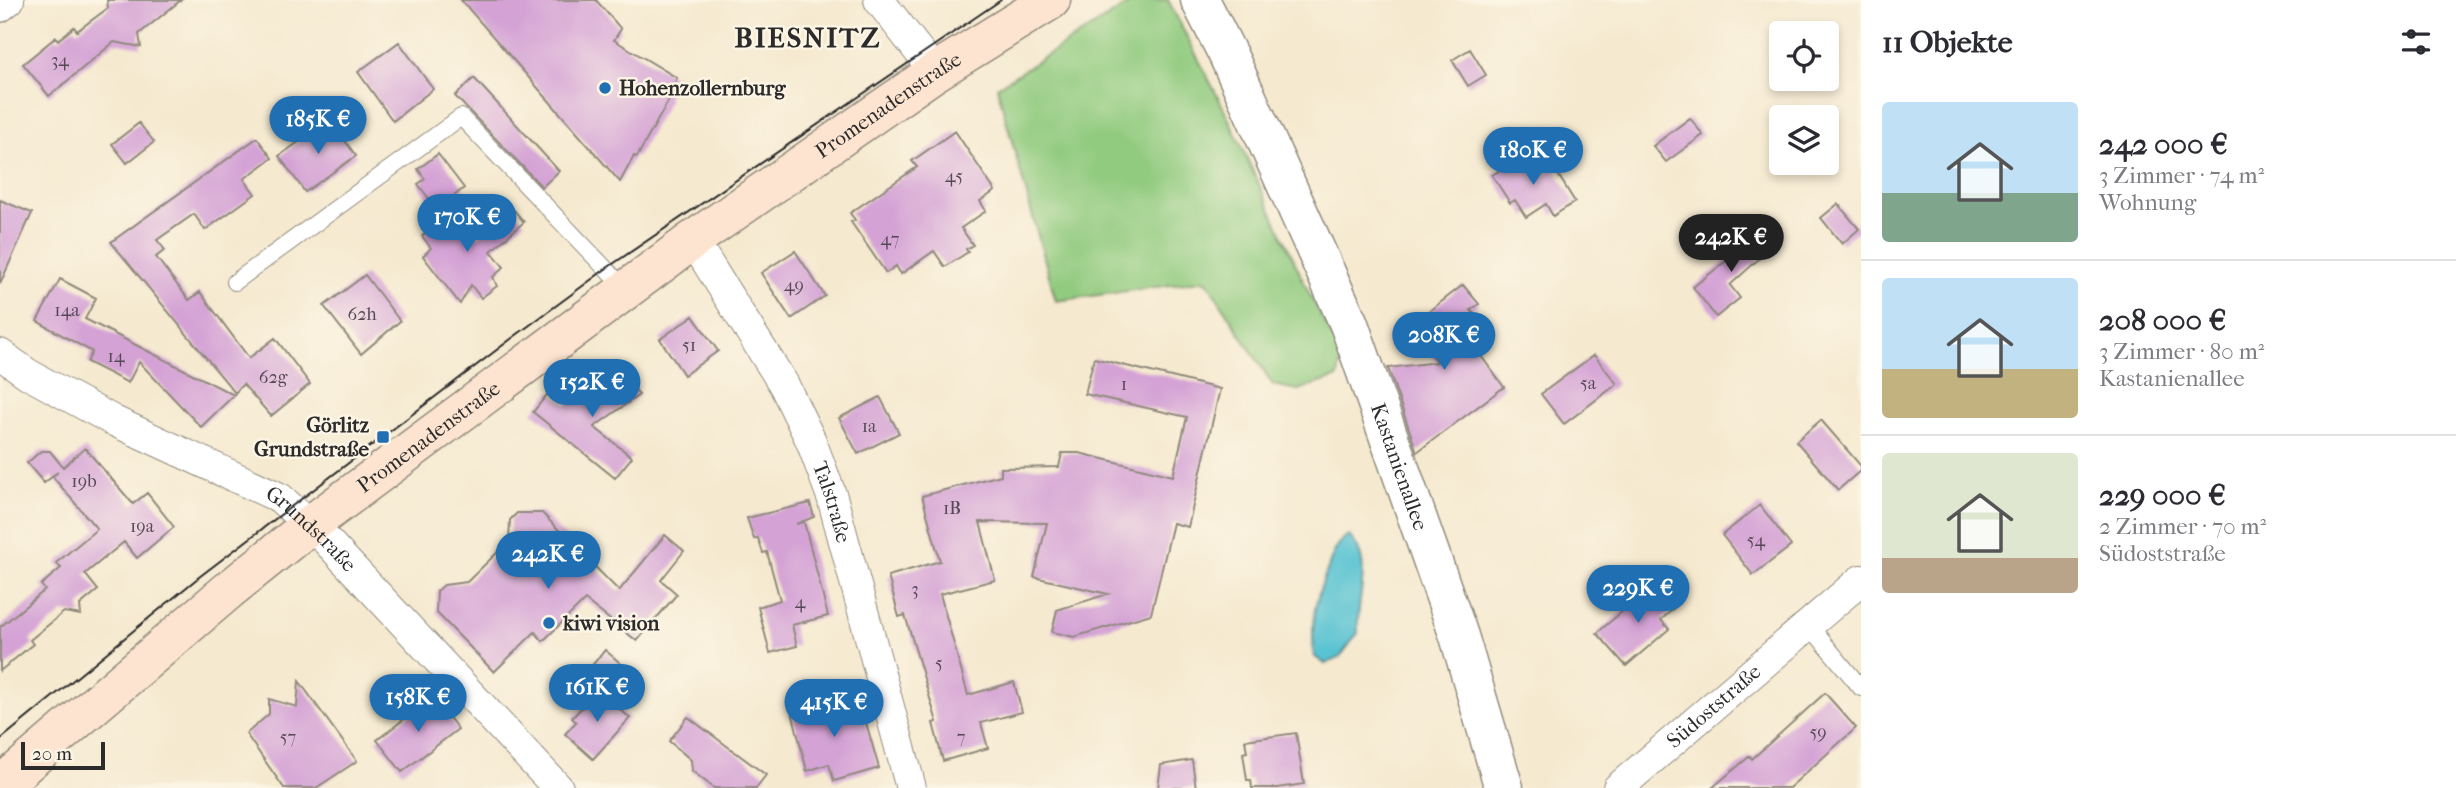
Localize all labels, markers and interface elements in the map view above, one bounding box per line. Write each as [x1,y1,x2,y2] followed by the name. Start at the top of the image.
[735,21,881,54] district label: BIESNITZ
[1769,21,1839,175] map controls
[1769,21,1839,91] button: locate
[2397,23,2435,61] icon: filters
[1882,25,2013,60] text: 11 Objekte
[811,47,966,163] street label: Promenadenstraße
[51,50,69,71] house number: 34
[619,76,786,100] place label: Hohenzollernburg
[597,80,613,96] marker: Hohenzollernburg
[261,96,375,156] pin: 185K €
[285,105,351,132] text: 185K €
[1769,105,1839,175] button: layers
[2099,127,2228,162] text: 242 000 €
[1476,128,1590,187] pin: 180K €
[1938,130,2022,214] icon: home
[1499,136,1567,163] text: 180K €
[2099,162,2264,189] text: 3 Zimmer · 74 m²
[945,166,963,187] house number: 45
[2099,189,2196,216] text: Wohnung
[410,194,524,254] pin: 170K €
[433,203,501,230] text: 170K €
[1674,215,1788,274] pin: 242K €
[1695,223,1767,250] text: 242K €
[881,229,900,250] house number: 47
[784,275,804,296] house number: 49
[54,300,80,321] house number: 14a
[2099,303,2226,338] text: 208 000 €
[347,304,377,325] house number: 62h
[1938,306,2022,390] icon: home
[1387,312,1501,372] pin: 208K €
[1408,321,1480,348] text: 208K €
[682,335,696,356] house number: 51
[2099,338,2264,365] text: 3 Zimmer · 80 m²
[107,346,125,367] house number: 14
[535,360,649,419] pin: 152K €
[2099,365,2245,392] text: Kastanienallee
[259,367,288,388] house number: 62g
[559,368,625,395] text: 152K €
[1580,373,1597,394] house number: 5a
[1121,374,1127,395] house number: 1
[353,376,505,498] street label: Promenadenstraße
[1366,400,1433,533] street label: Kastanienallee
[254,413,370,461] place label: Görlitz Grundstraße
[862,416,877,437] house number: 1a
[375,429,391,445] marker: Görlitz Grundstraße
[808,458,856,545] street label: Talstraße
[71,471,97,492] house number: 19b
[2099,478,2226,513] text: 229 000 €
[262,481,361,577] street label: Grundstraße
[1938,481,2022,565] icon: home
[943,498,961,519] house number: 1B
[2099,513,2266,540] text: 2 Zimmer · 70 m²
[130,516,155,537] house number: 19a
[1747,530,1766,551] house number: 54
[491,532,605,591] pin: 242K €
[512,540,584,567] text: 242K €
[2099,540,2226,567] text: Südoststraße
[1581,566,1695,625] pin: 229K €
[1602,574,1674,601] text: 229K €
[911,579,919,600] house number: 3
[795,592,806,613] house number: 4
[562,611,660,635] place label: kiwi vision
[541,615,557,631] marker: kiwi vision
[935,653,943,674] house number: 5
[1662,659,1766,753] street label: Südoststraße
[540,664,654,724] pin: 161K €
[565,673,629,700] text: 161K €
[361,674,475,734] pin: 158K €
[777,680,891,739] pin: 415K €
[386,683,450,710] text: 158K €
[801,688,867,715] text: 415K €
[1809,722,1827,743] house number: 59
[280,727,297,748] house number: 57
[957,727,966,748] house number: 7
[21,739,105,771] scale bar
[32,743,72,765] text: 20 m

